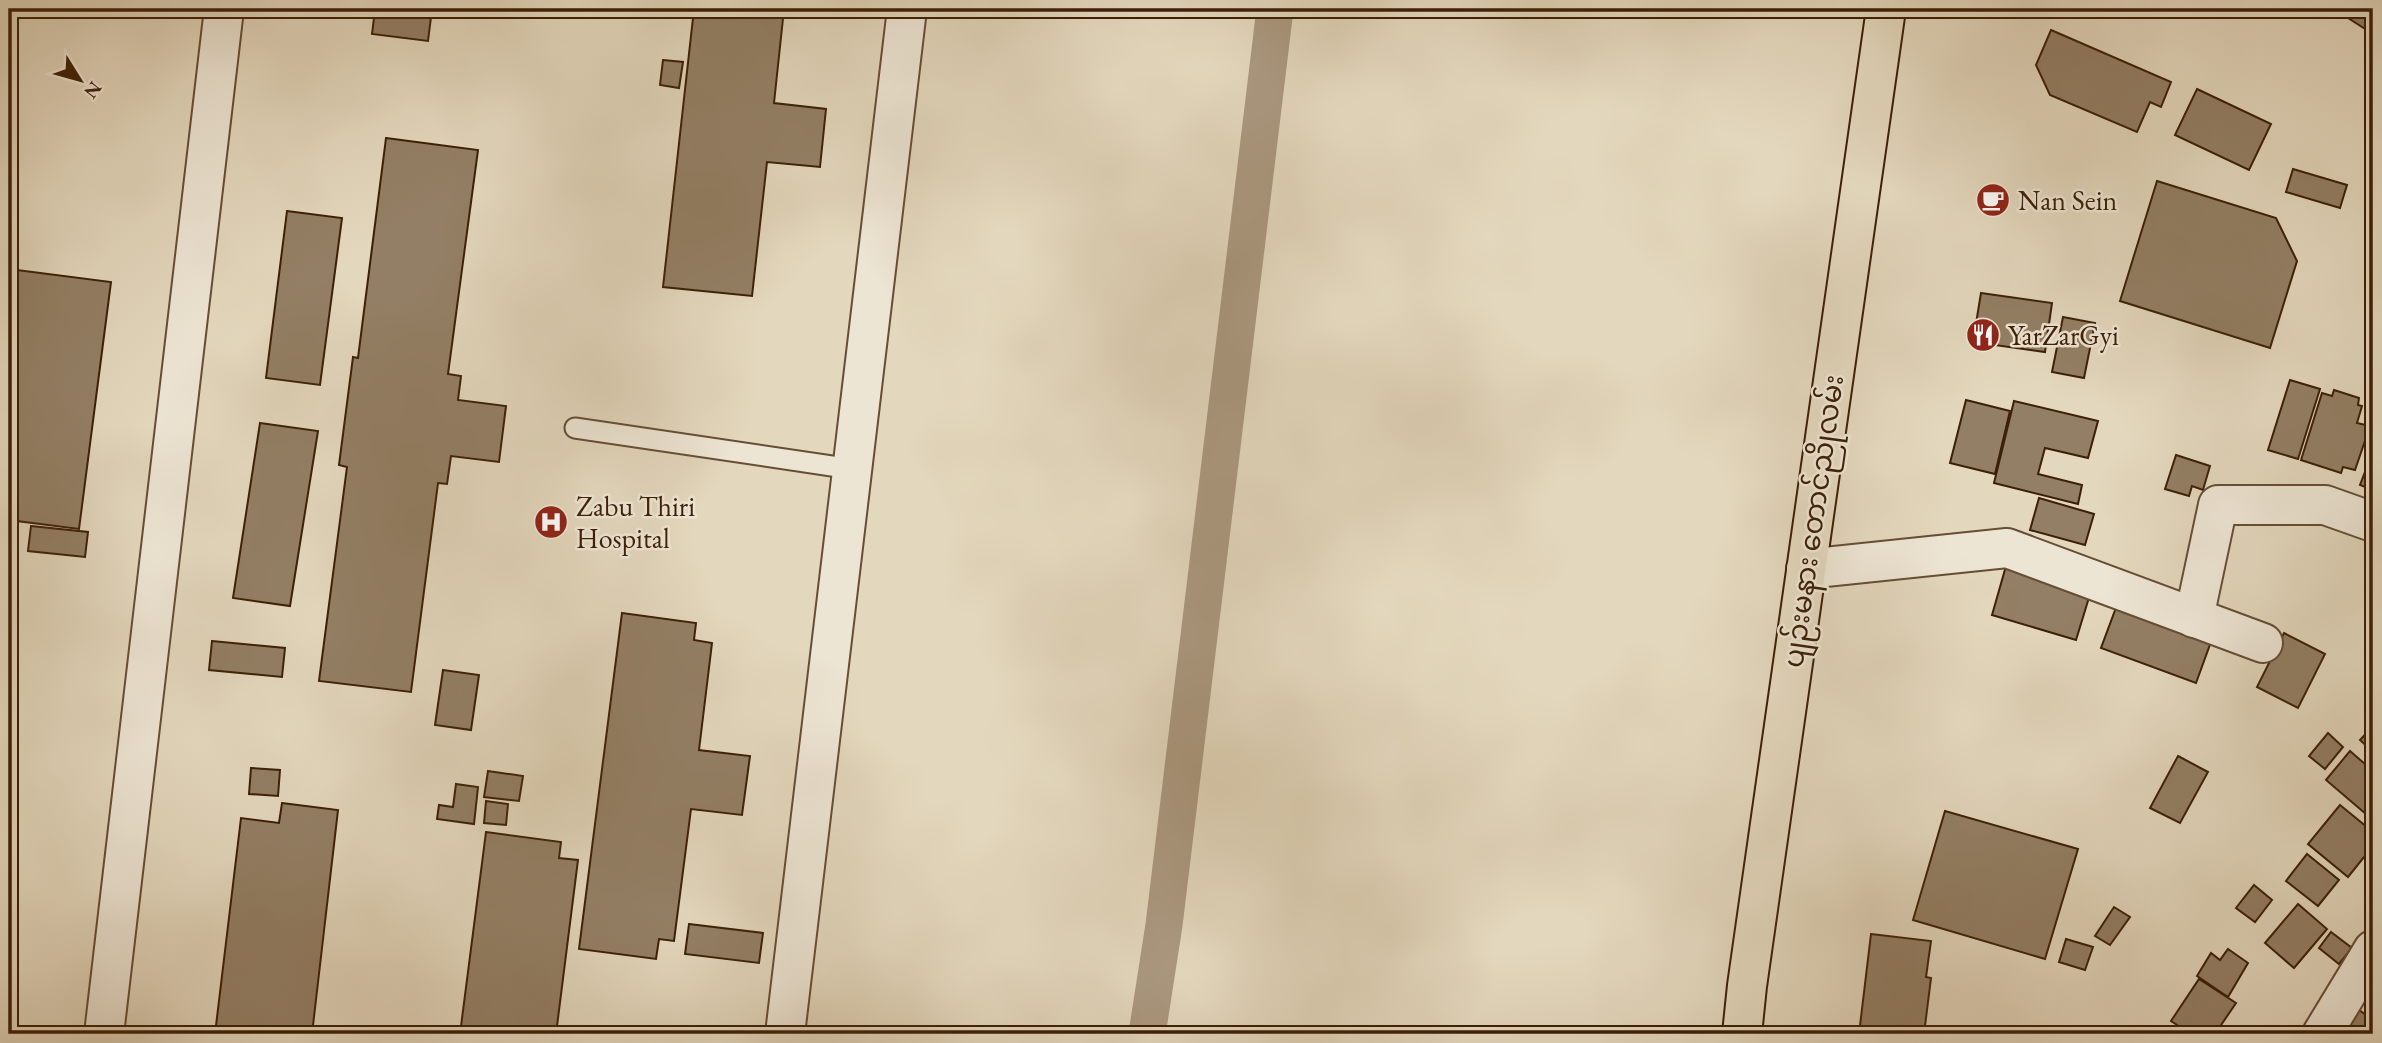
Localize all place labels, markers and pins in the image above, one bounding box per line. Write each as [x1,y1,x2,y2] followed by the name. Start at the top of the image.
[1974,181,2012,219] cafe icon: Nan Sein
[2018,182,2118,218] place label: Nan Sein
[1964,316,2002,354] restaurant icon: YarZarGyi
[2008,317,2119,353] place label: YarZarGyi
[576,488,695,556] place label: Zabu Thiri Hospital
[532,503,570,541] hospital icon: Zabu Thiri Hospital

